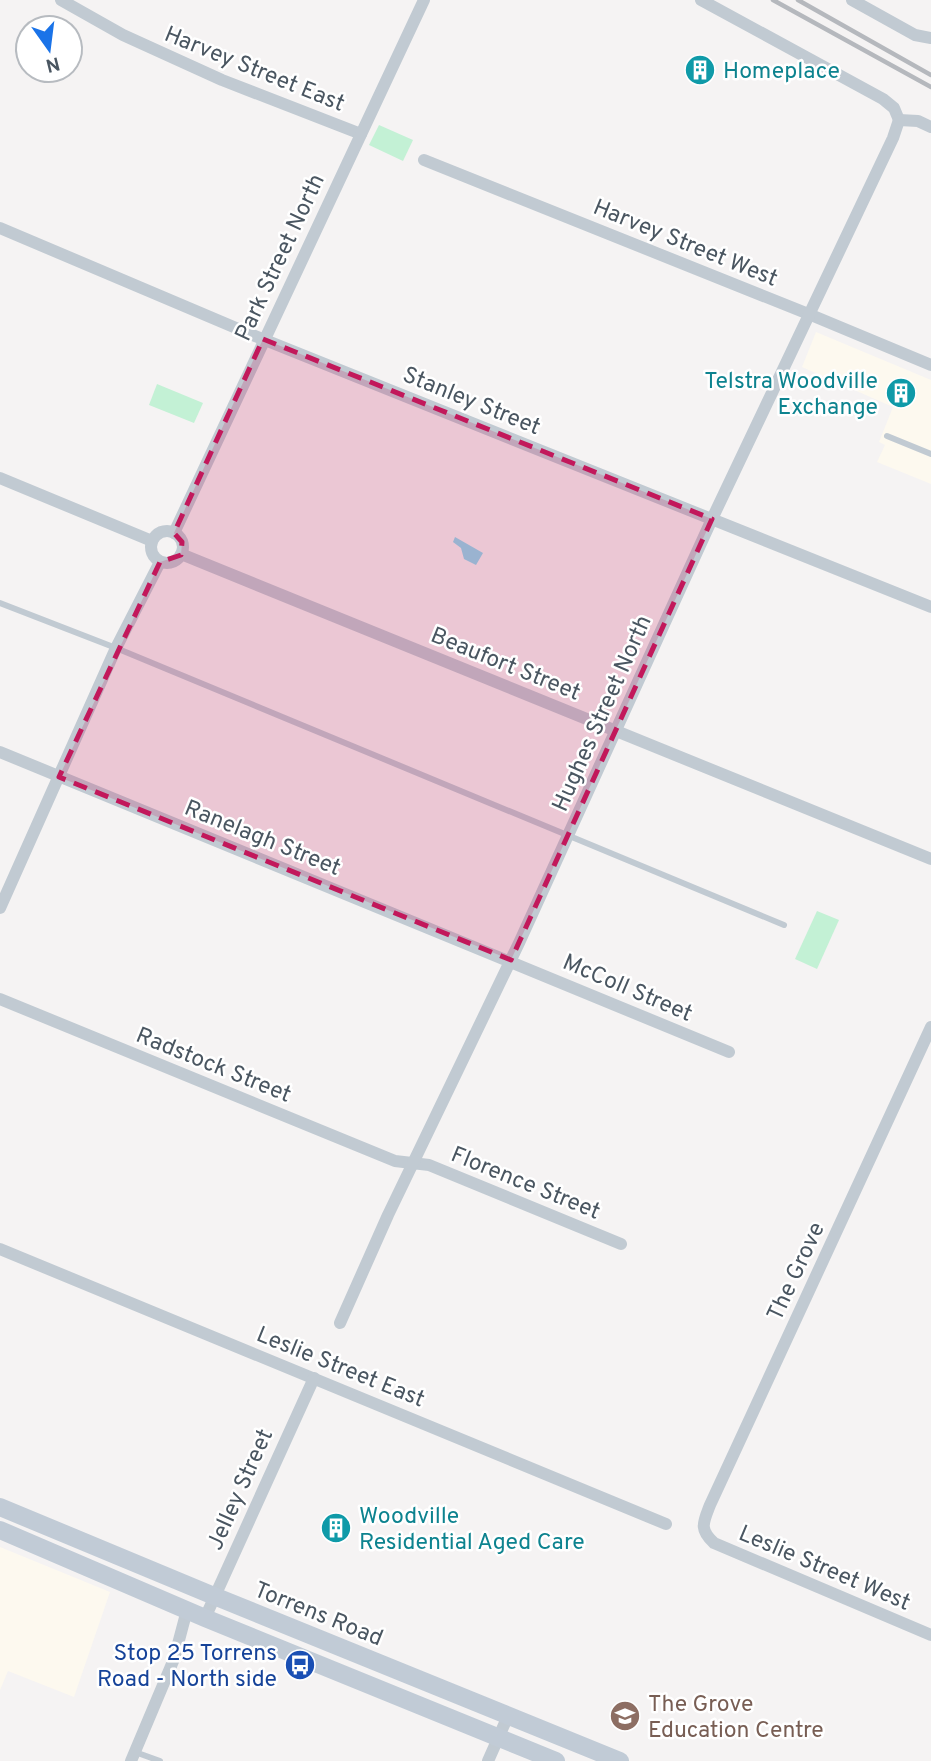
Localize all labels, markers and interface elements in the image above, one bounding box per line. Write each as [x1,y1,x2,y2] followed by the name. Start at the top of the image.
[14,14,84,84] north arrow
[160,21,348,120] street label: Harvey Street East
[43,50,62,77] text: N
[683,53,717,87] building icon: Homeplace
[723,58,840,87] place label: Homeplace
[230,170,333,346] street label: Park Street North
[588,194,782,295] street label: Harvey Street West
[398,361,544,443] street label: Stanley Street
[704,368,878,423] place label: Telstra Woodville Exchange
[884,376,918,410] building icon: Telstra Woodville Exchange
[547,611,660,817] street label: Hughes Street North
[426,622,584,709] street label: Beaufort Street
[180,795,345,884] street label: Ranelagh Street
[558,949,696,1030] street label: McColl Street
[131,1022,295,1111] street label: Radstock Street
[446,1141,604,1227] street label: Florence Street
[762,1218,833,1326] street label: The Grove
[252,1321,429,1415] street label: Leslie Street East
[202,1425,281,1555] street label: Jelley Street
[359,1503,585,1558] place label: Woodville Residential Aged Care
[319,1511,353,1545] building icon: Woodville Residential Aged Care
[734,1520,914,1619] street label: Leslie Street West
[249,1576,387,1654] street label: Torrens Road
[97,1640,277,1695] place label: Stop 25 Torrens Road - North side
[283,1648,317,1682] bus stop icon: Stop 25 Torrens Road - North side
[648,1691,824,1746] place label: The Grove Education Centre
[608,1699,642,1733] school or university icon: The Grove Education Centre

